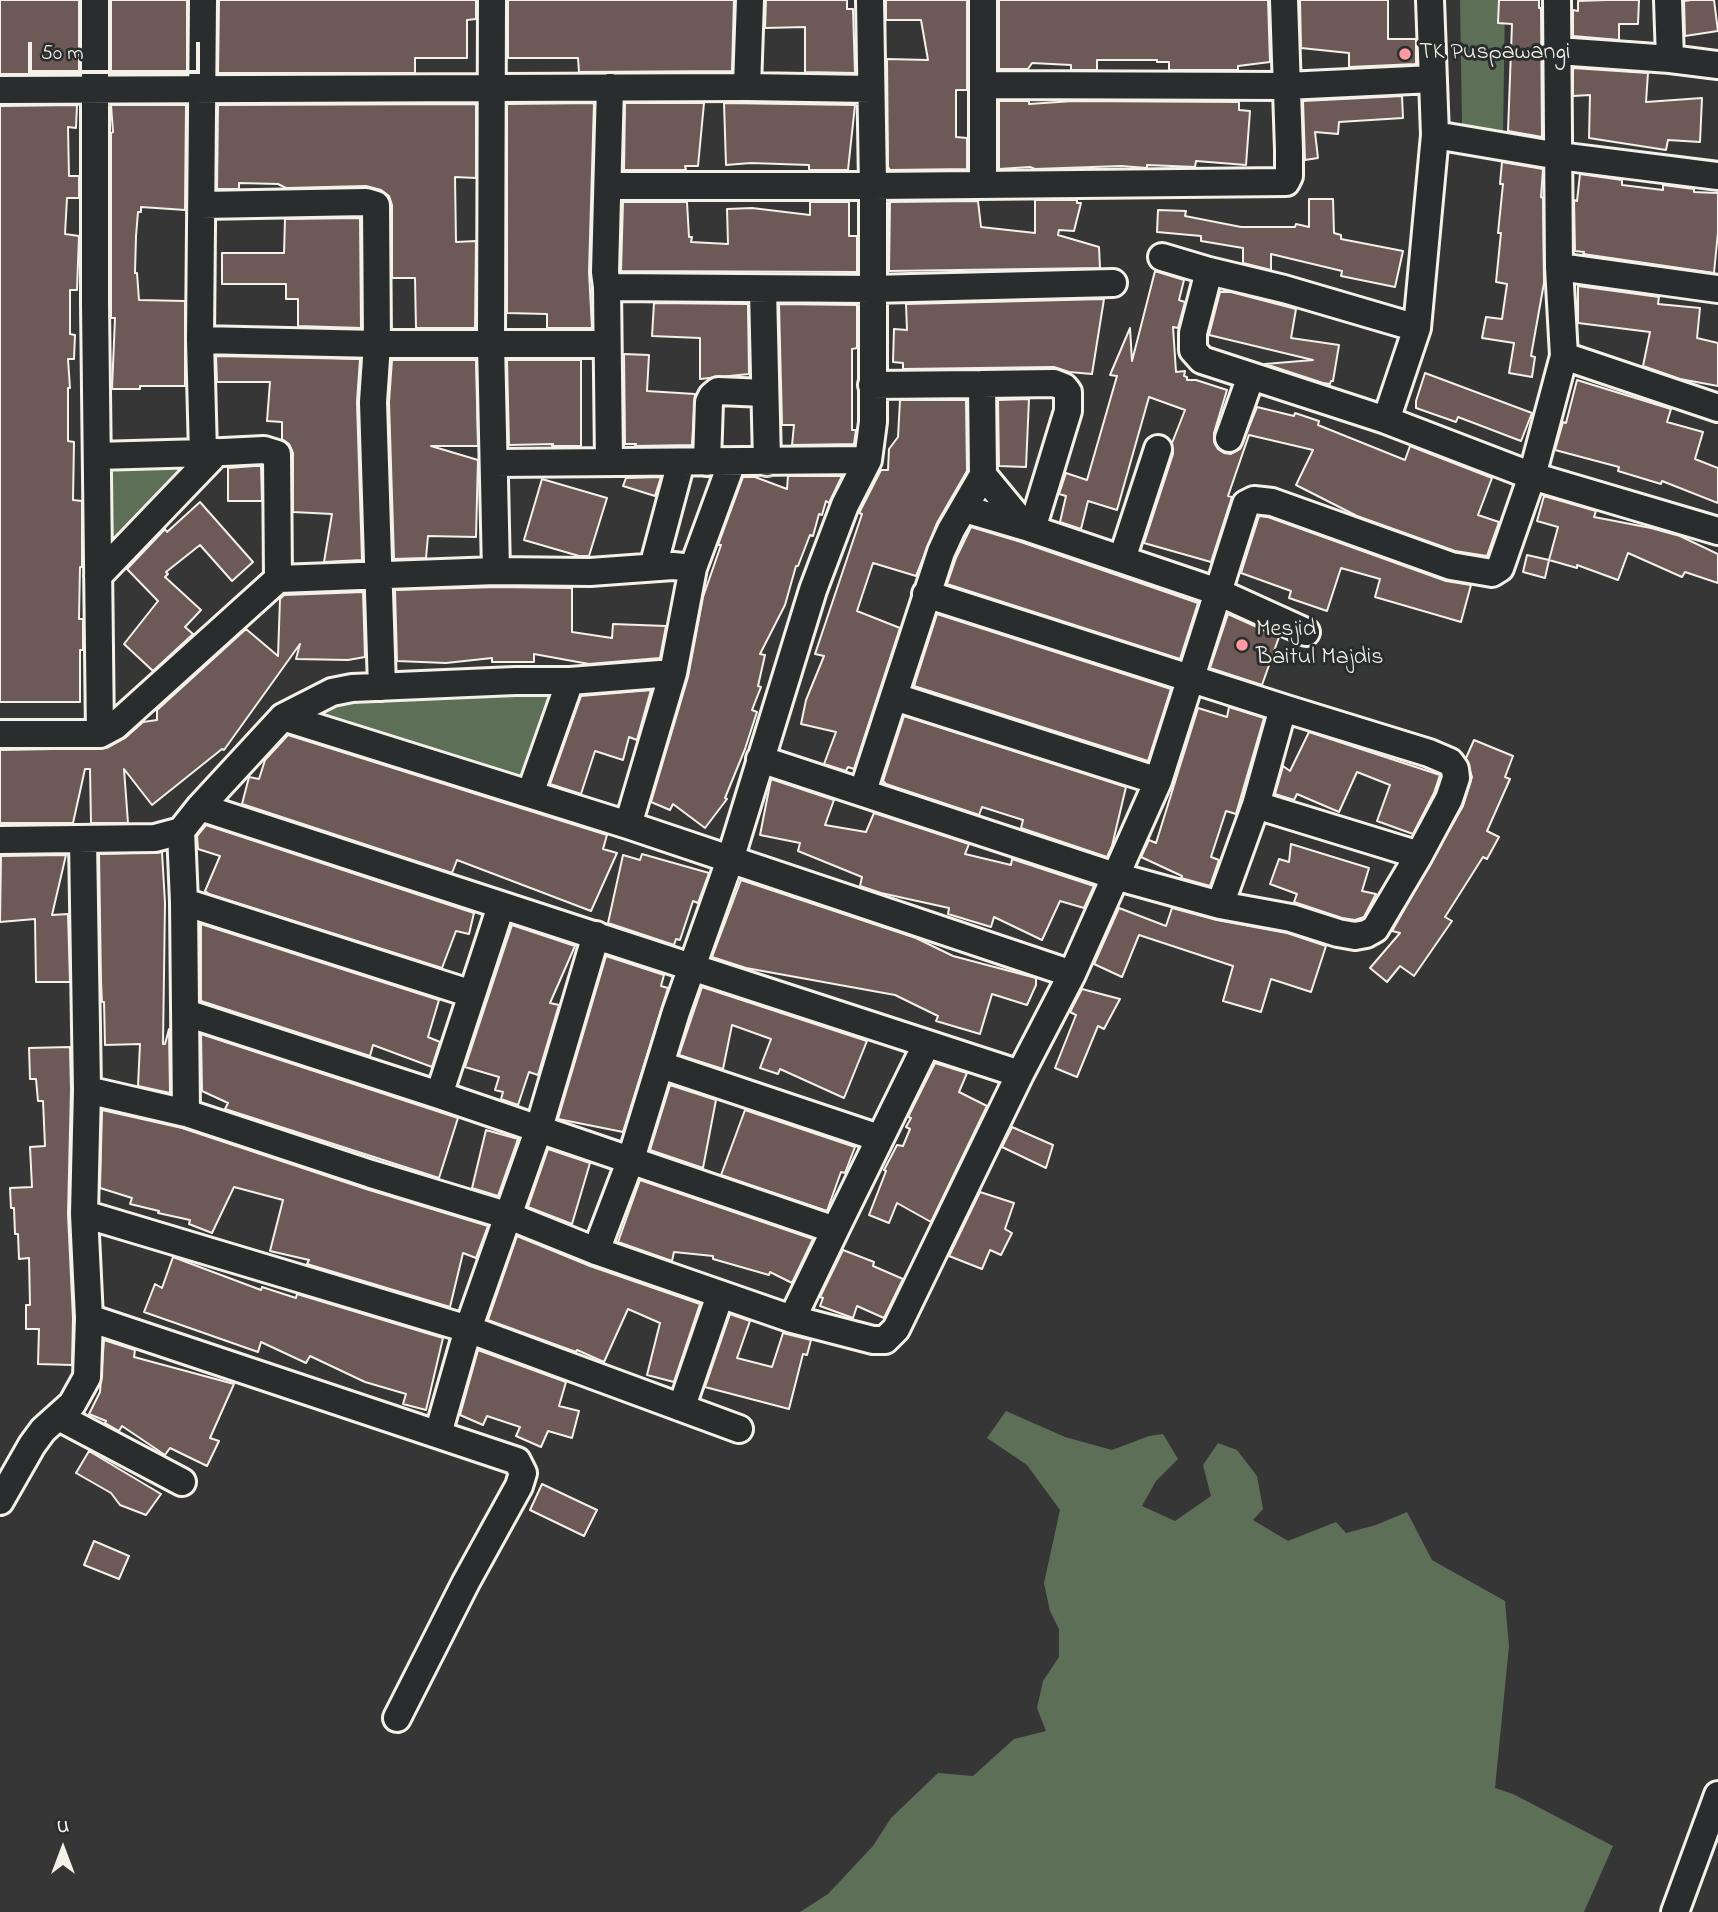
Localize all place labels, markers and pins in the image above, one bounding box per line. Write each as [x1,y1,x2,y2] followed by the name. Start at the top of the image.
[1419,40,1570,68] place label: TK Puspawangi
[1397,46,1413,62] marker: TK Puspawangi
[1256,617,1384,673] place label: Mesjid Baitul Majdis
[1234,637,1250,653] marker: Mesjid Baitul Majdis

